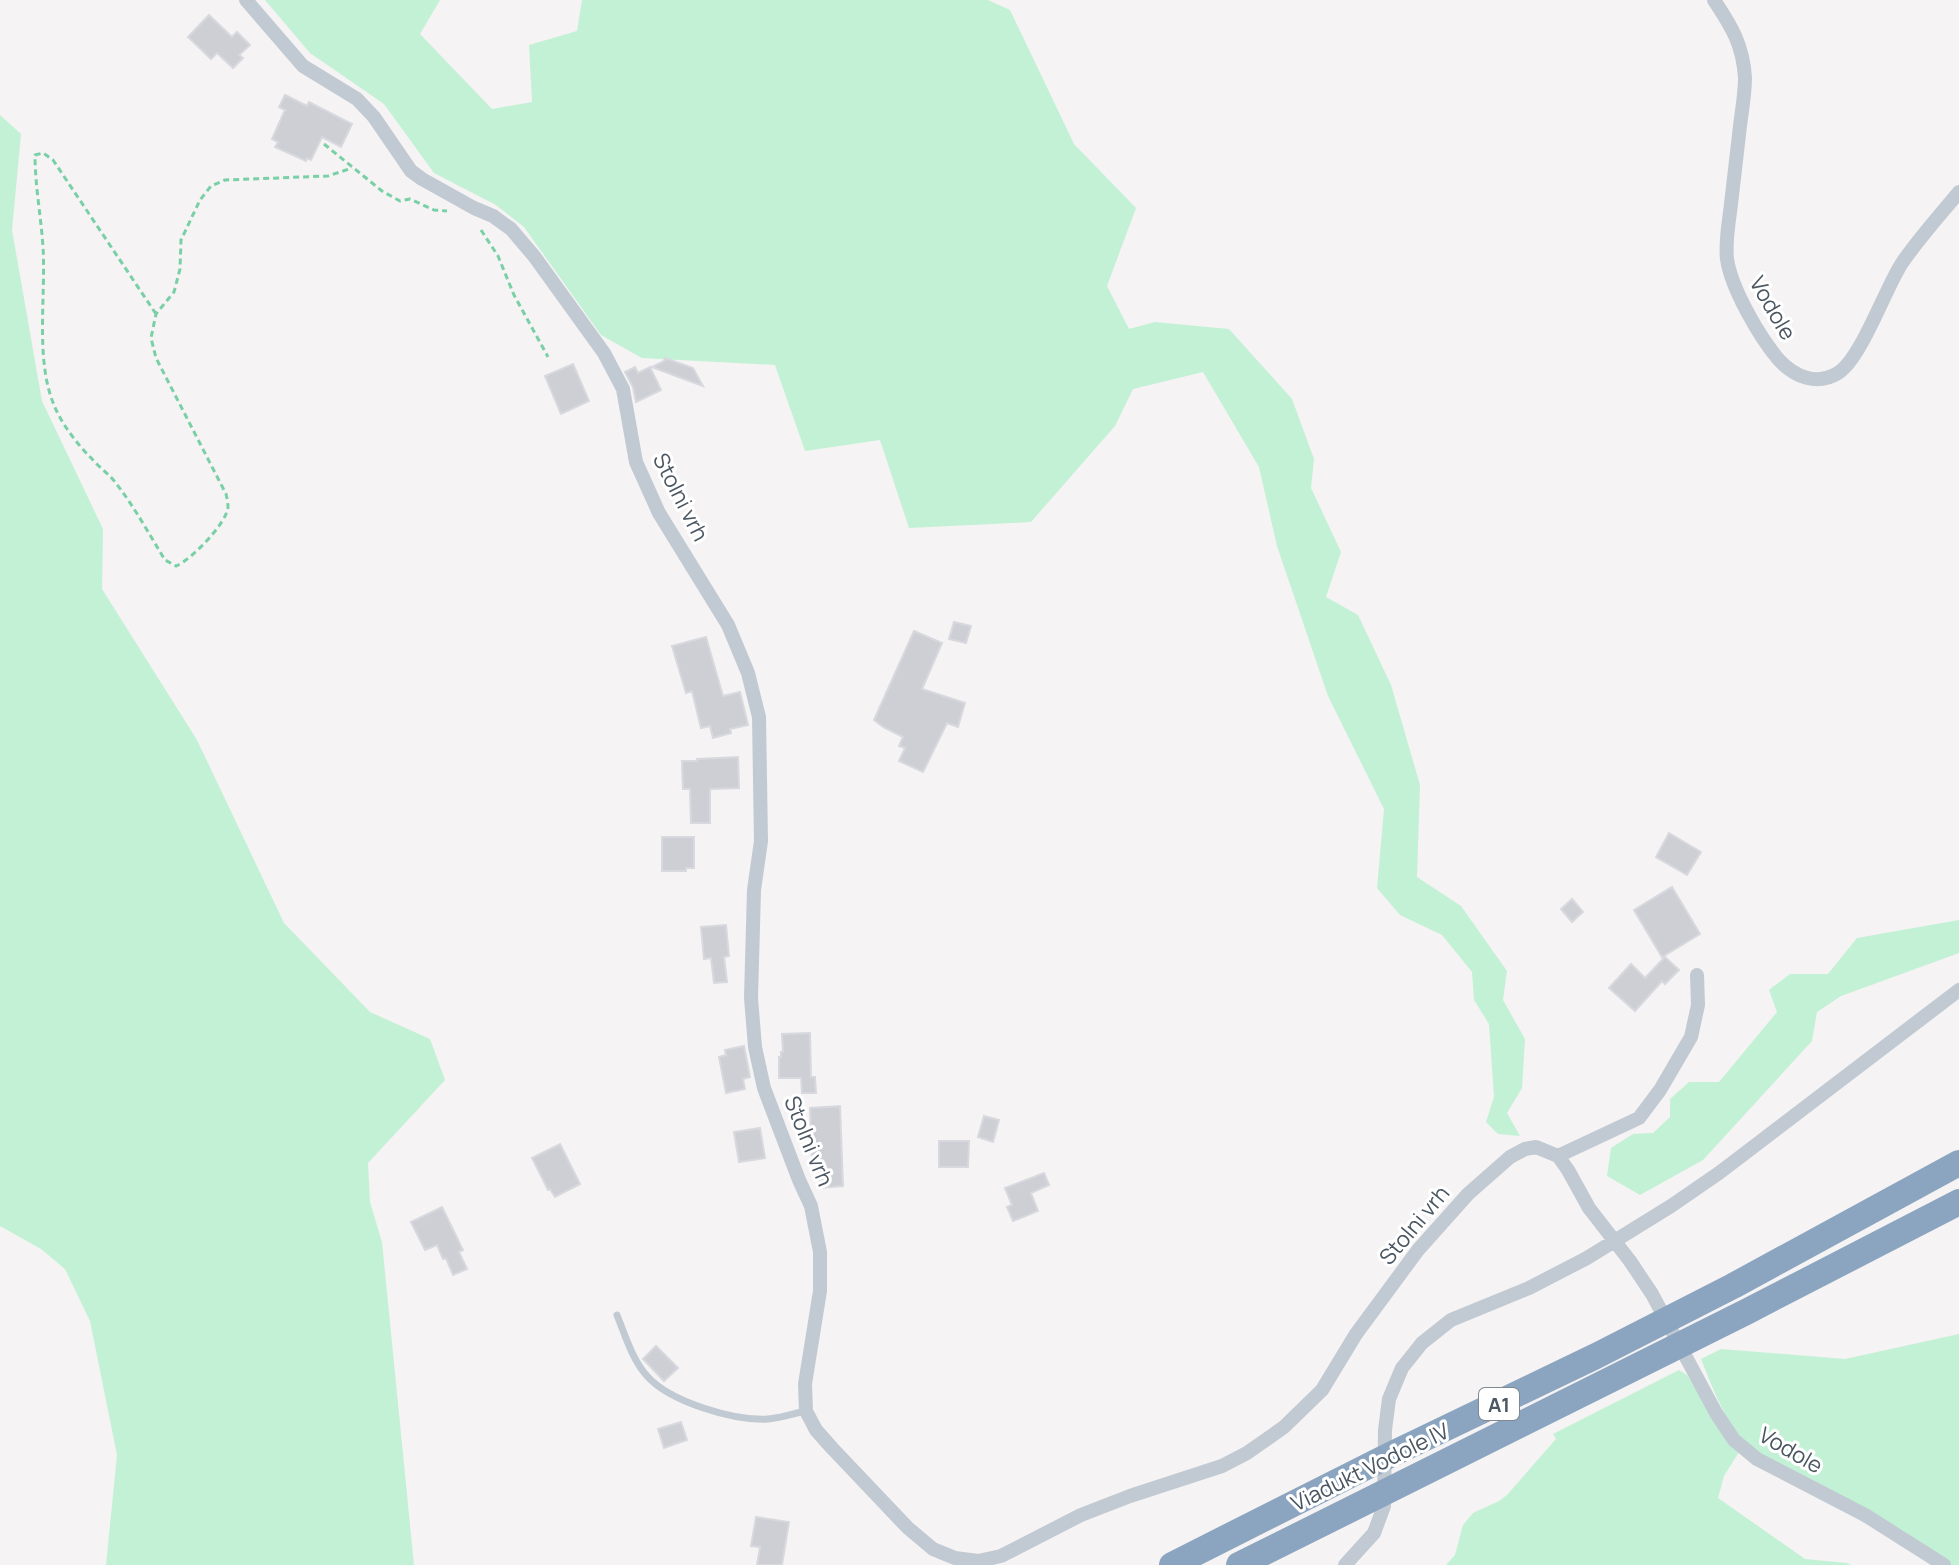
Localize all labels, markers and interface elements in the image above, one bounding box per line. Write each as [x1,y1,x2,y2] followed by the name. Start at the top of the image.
[1743,271,1803,346] street label: Vodole
[646,448,716,546] street label: Stolni vrh
[777,1091,841,1191] street label: Stolni vrh
[1372,1179,1456,1271] street label: Stolni vrh
[1479,1388,1519,1420] road number: A1
[1286,1415,1455,1518] street label: Viadukt Vodole IV
[1754,1420,1829,1480] street label: Vodole

